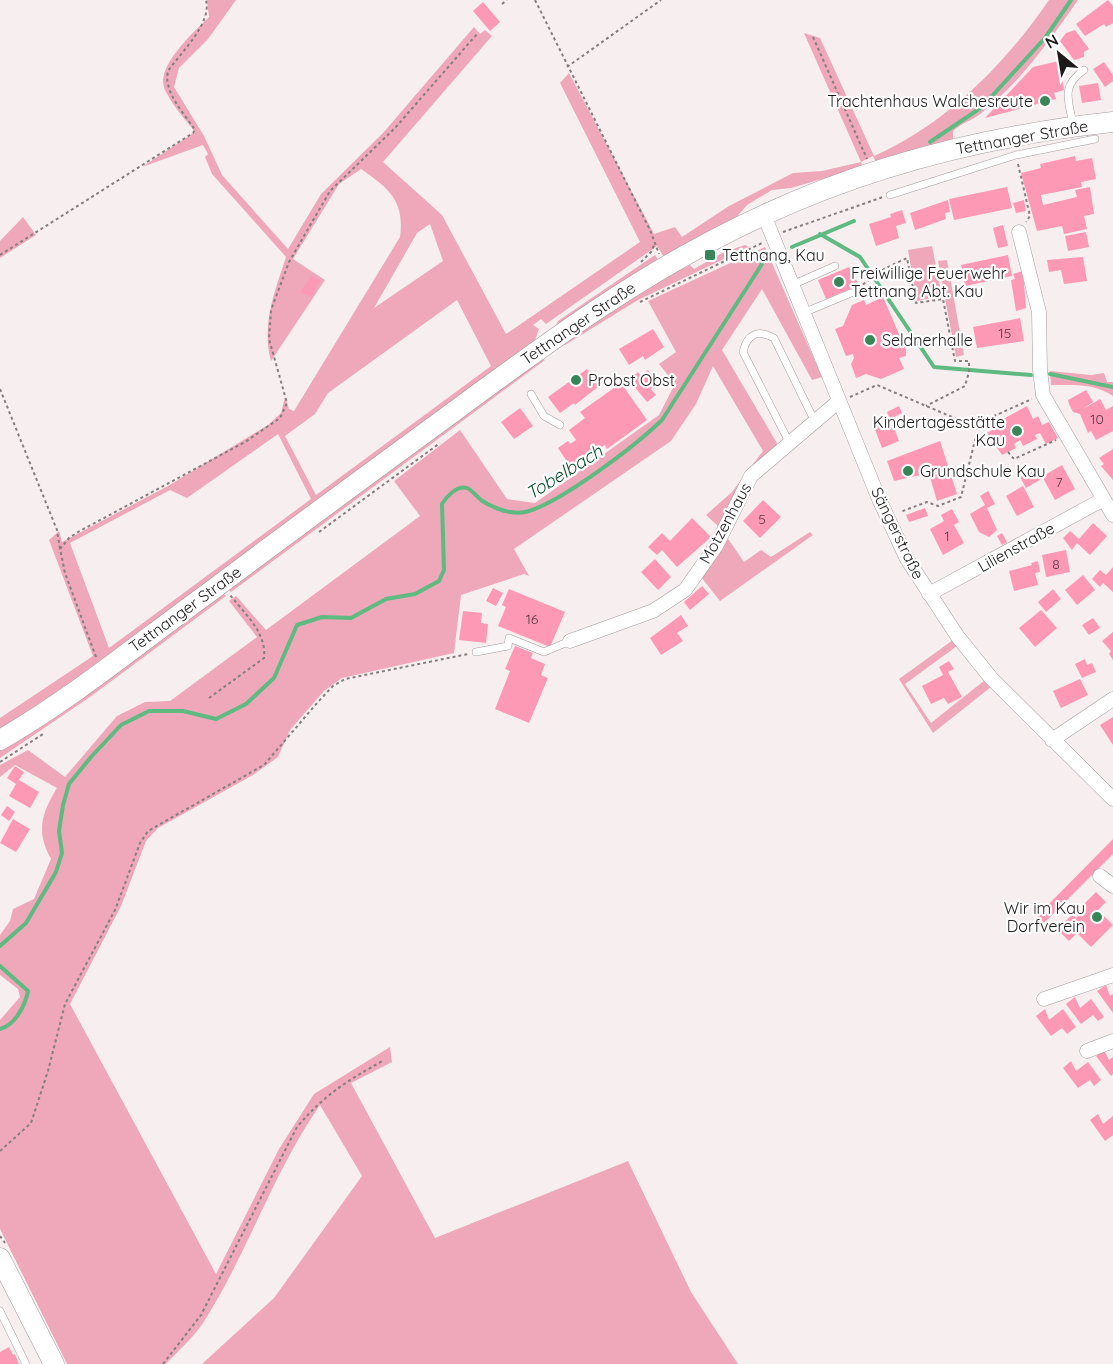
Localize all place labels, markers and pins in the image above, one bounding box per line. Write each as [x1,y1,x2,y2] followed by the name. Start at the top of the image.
[827,91,1033,111] place label: Trachtenhaus Walchesreute
[1038,94,1052,108] marker: Trachtenhaus Walchesreute
[722,245,825,265] place label: Tettnang, Kau
[703,248,717,262] marker: Tettnang, Kau
[851,263,1007,301] place label: Freiwillige Feuerwehr Tettnang Abt. Kau
[832,275,846,289] marker: Freiwillige Feuerwehr Tettnang Abt. Kau
[882,330,973,350] place label: Seldnerhalle
[863,333,877,347] marker: Seldnerhalle
[588,370,675,390] place label: Probst Obst
[569,373,583,387] marker: Probst Obst
[873,412,1005,450] place label: Kindertagesstätte Kau
[1010,424,1024,438] marker: Kindertagesstätte Kau
[920,461,1046,481] place label: Grundschule Kau
[901,464,915,478] marker: Grundschule Kau
[1004,898,1085,936] place label: Wir im Kau Dorfverein
[1090,910,1104,924] marker: Wir im Kau Dorfverein

